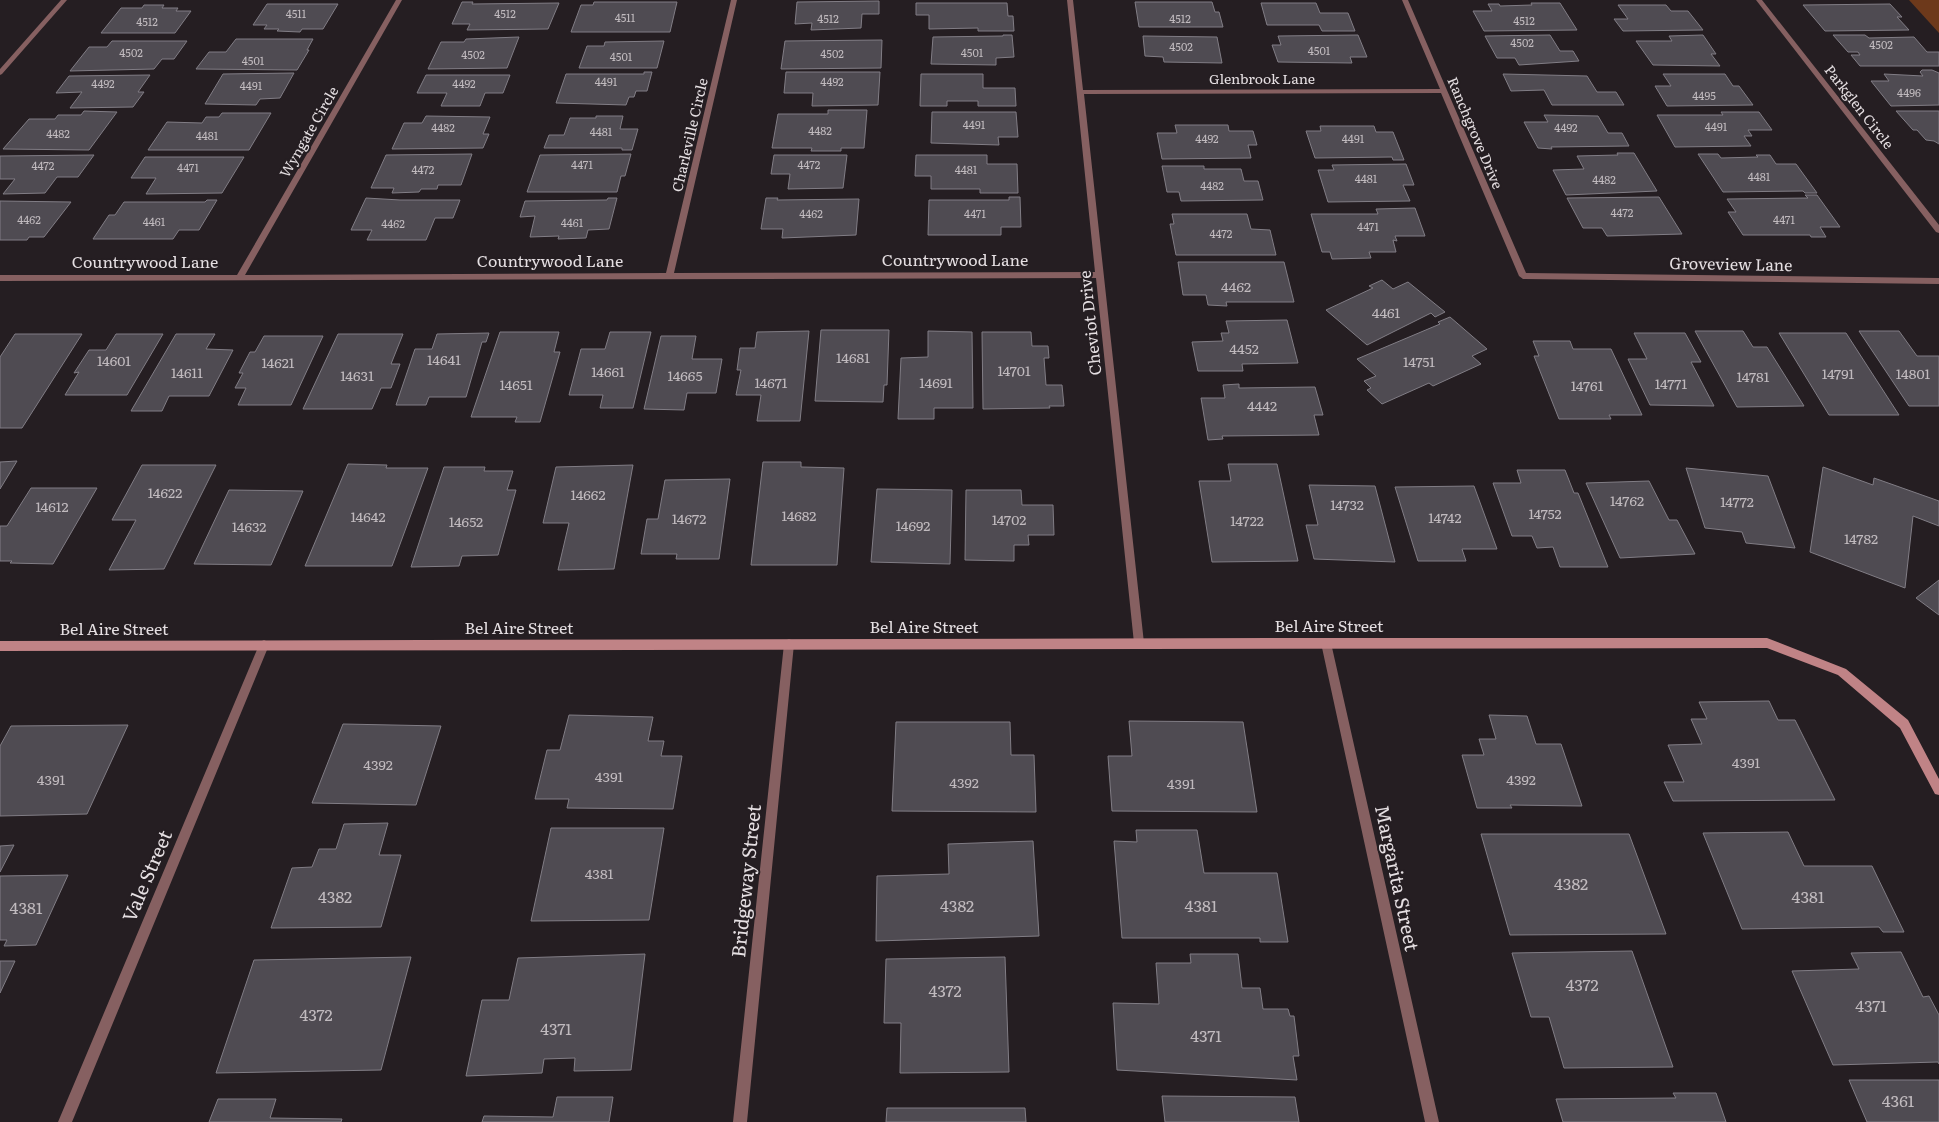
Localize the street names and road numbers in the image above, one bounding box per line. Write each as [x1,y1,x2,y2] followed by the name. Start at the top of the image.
[1821,60,1899,153] street label: Parkglen Circle
[1209,68,1315,88] street label: Glenbrook Lane
[1443,74,1509,192] street label: Ranchgrove Drive
[666,76,712,194] street label: Charleville Circle
[274,82,342,181] street label: Wyngate Circle
[882,247,1028,271] street label: Countrywood Lane
[477,248,623,272] street label: Countrywood Lane
[72,249,218,273] street label: Countrywood Lane
[1669,250,1793,276] street label: Groveview Lane
[1072,270,1106,377] street label: Cheviot Drive
[1275,613,1384,637] street label: Bel Aire Street
[870,614,979,638] street label: Bel Aire Street
[465,615,574,639] street label: Bel Aire Street
[60,616,169,640] street label: Bel Aire Street
[1369,802,1427,954] street label: Margarita Street
[723,803,767,959] street label: Bridgeway Street
[114,825,178,926] street label: Vale Street

